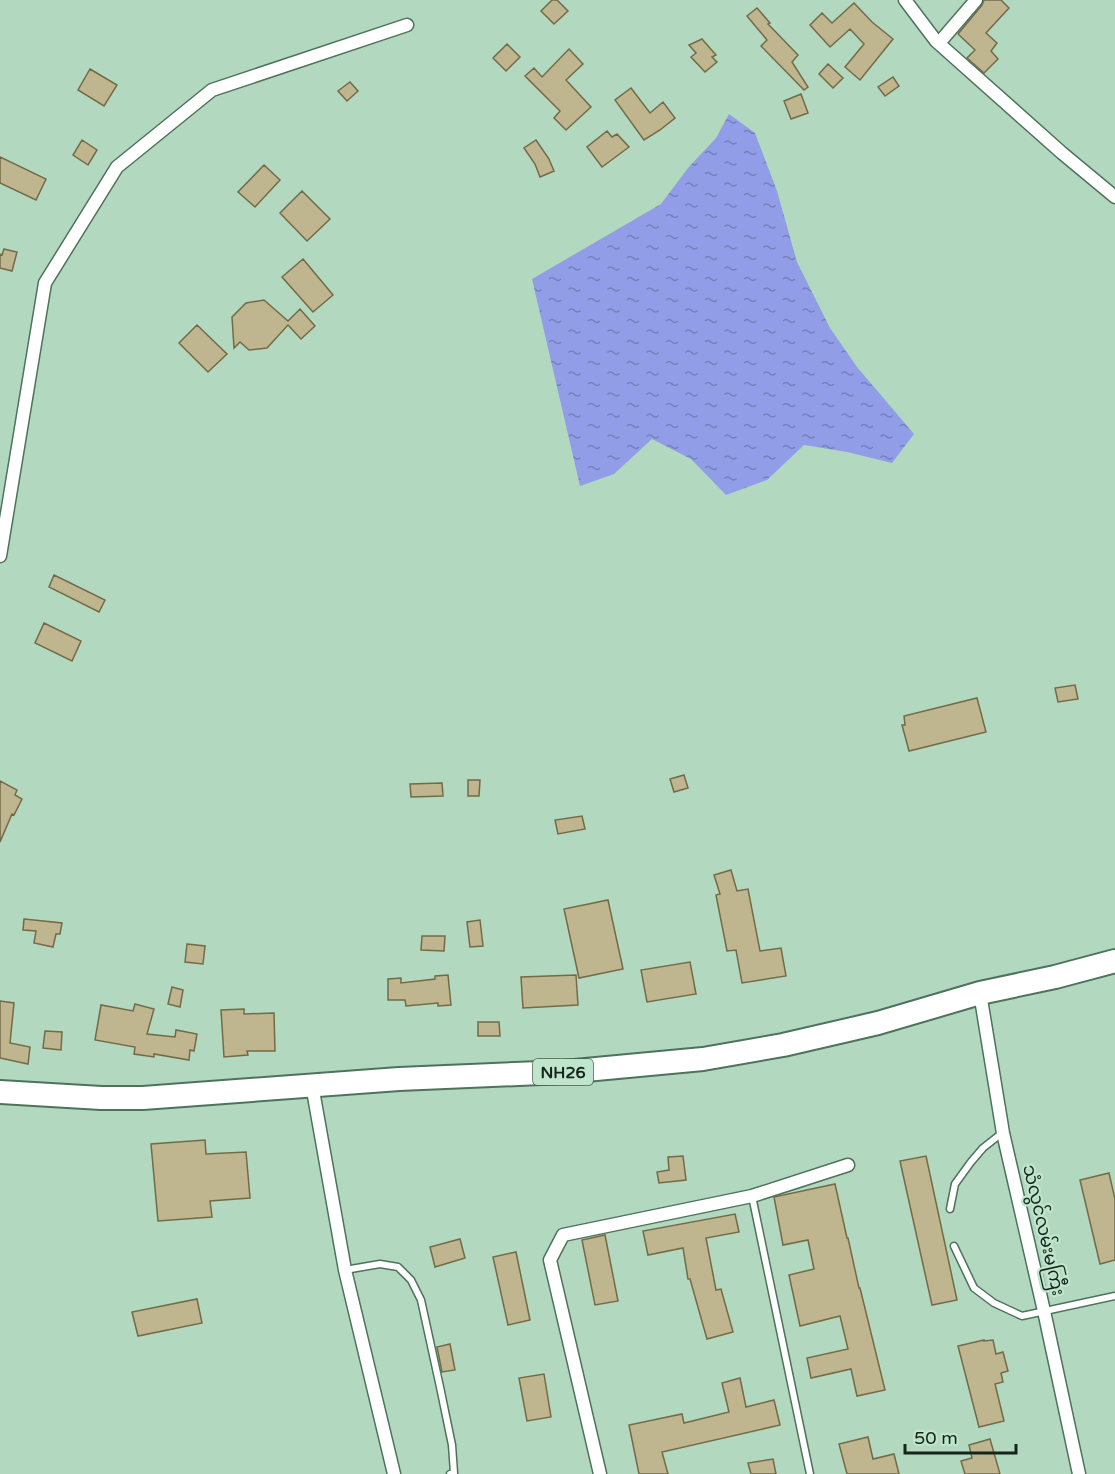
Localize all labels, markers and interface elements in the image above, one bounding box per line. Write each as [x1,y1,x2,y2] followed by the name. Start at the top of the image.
[533,1059,593,1085] road number: NH26
[1014,1162,1073,1298] street label: သံလွင်လမ်းမကြီး
[905,1417,1016,1455] scale bar
[914,1427,958,1449] text: 50 m

